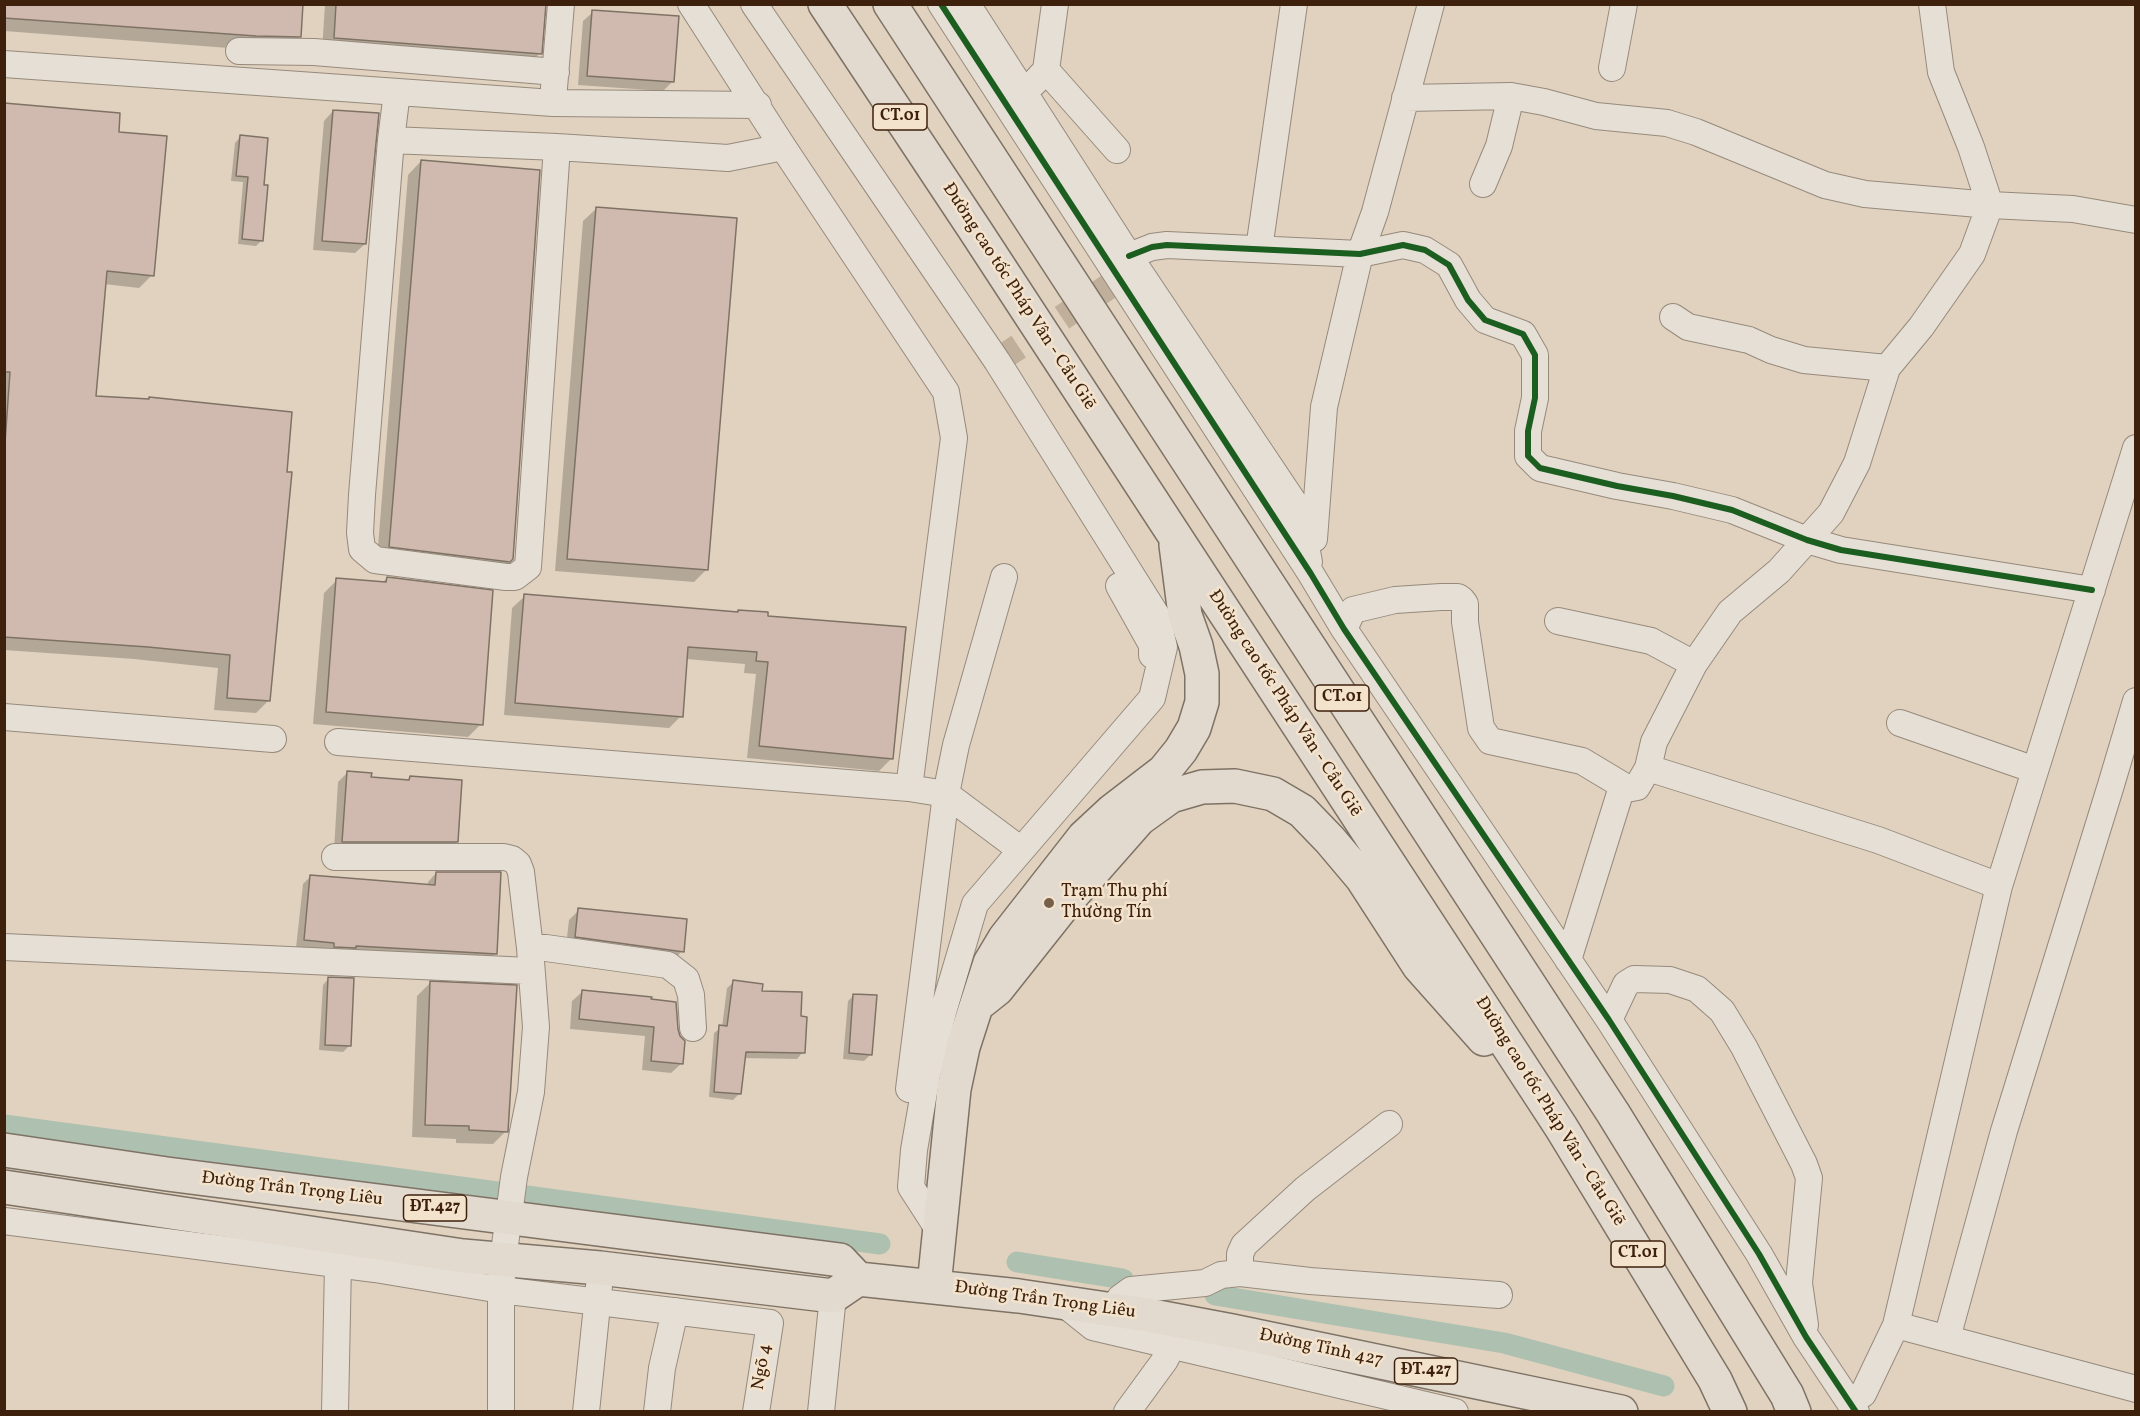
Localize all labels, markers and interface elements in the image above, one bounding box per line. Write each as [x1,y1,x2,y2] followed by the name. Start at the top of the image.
[873,104,927,130] road number: CT.01
[936,179,1100,415] street label: Đường cao tốc Pháp Vân - Cầu Giẽ
[1202,586,1366,822] street label: Đường cao tốc Pháp Vân - Cầu Giẽ
[1315,685,1369,711] road number: CT.01
[1061,882,1168,924] place label: Trạm Thu phí Thường Tín
[1042,896,1056,910] marker: Trạm Thu phí Thường Tín
[1469,993,1629,1231] street label: Đường cao tốc Pháp Vân - Cầu Giẽ
[200,1168,384,1212] street label: Đường Trần Trọng Liêu
[404,1195,466,1221] road number: ĐT.427
[1611,1241,1665,1267] road number: CT.01
[953,1278,1137,1324] street label: Đường Trần Trọng Liêu
[1257,1325,1385,1373] street label: Đường Tỉnh 427
[749,1342,777,1392] street label: Ngõ 4
[1394,1358,1458,1384] road number: ĐT.427

